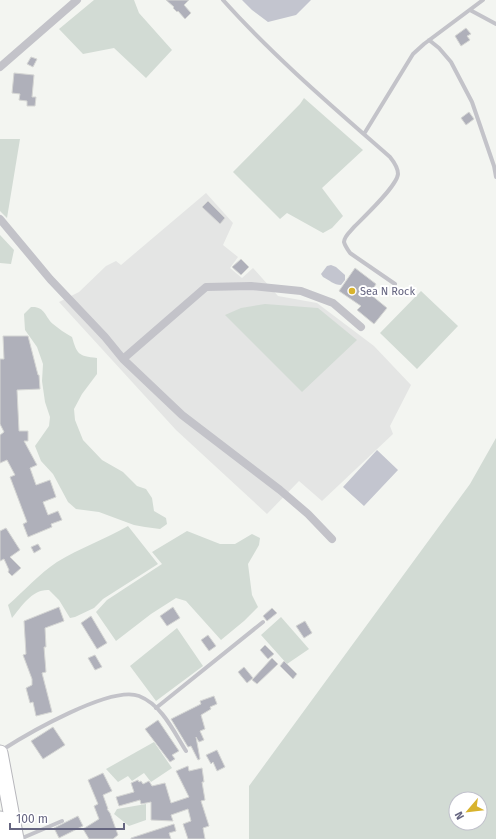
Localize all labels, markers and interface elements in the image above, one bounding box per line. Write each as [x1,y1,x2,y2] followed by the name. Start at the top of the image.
[360,285,415,298] place label: Sea N Rock
[347,286,357,296] marker: Sea N Rock
[448,791,488,831] north arrow
[10,805,124,831] scale bar
[452,809,467,822] text: N
[16,812,48,826] text: 100 m

